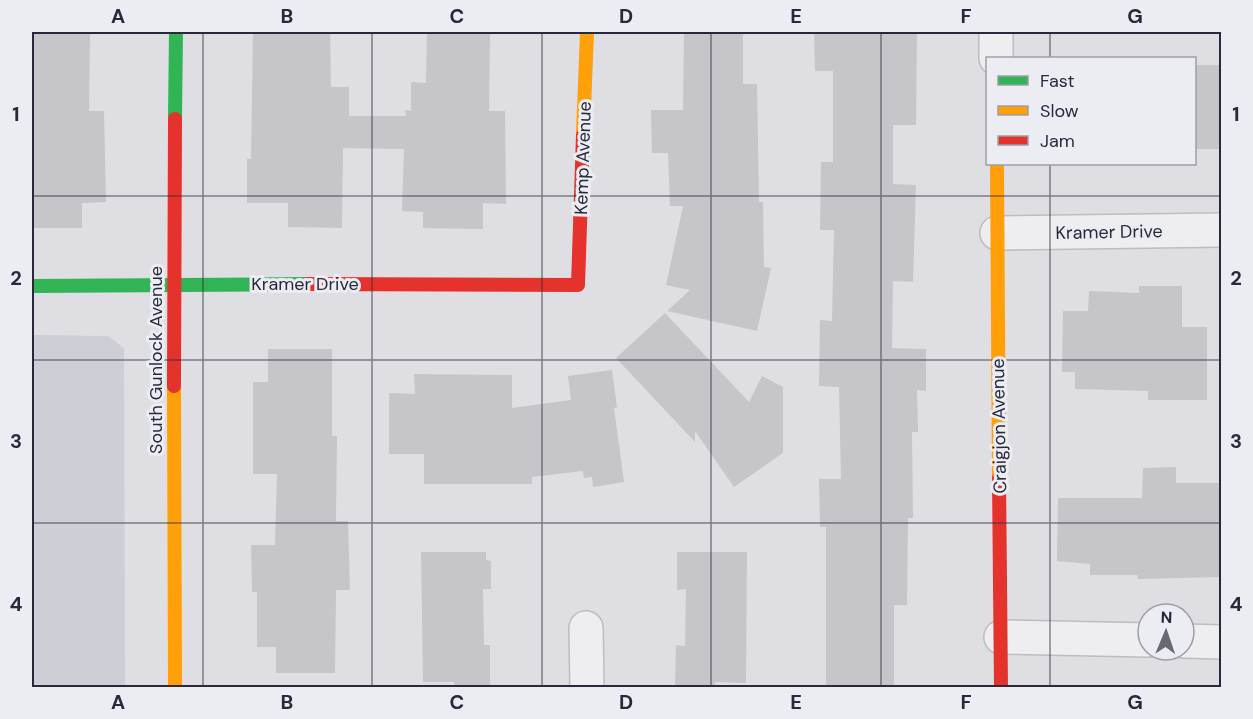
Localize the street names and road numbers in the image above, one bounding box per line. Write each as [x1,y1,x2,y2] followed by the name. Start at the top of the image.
[569,101,597,215] street label: Kemp Avenue
[1055,219,1163,245] street label: Kramer Drive
[144,266,168,454] street label: South Gunlock Avenue
[251,272,359,296] street label: Kramer Drive
[986,358,1012,494] street label: Craigjon Avenue

